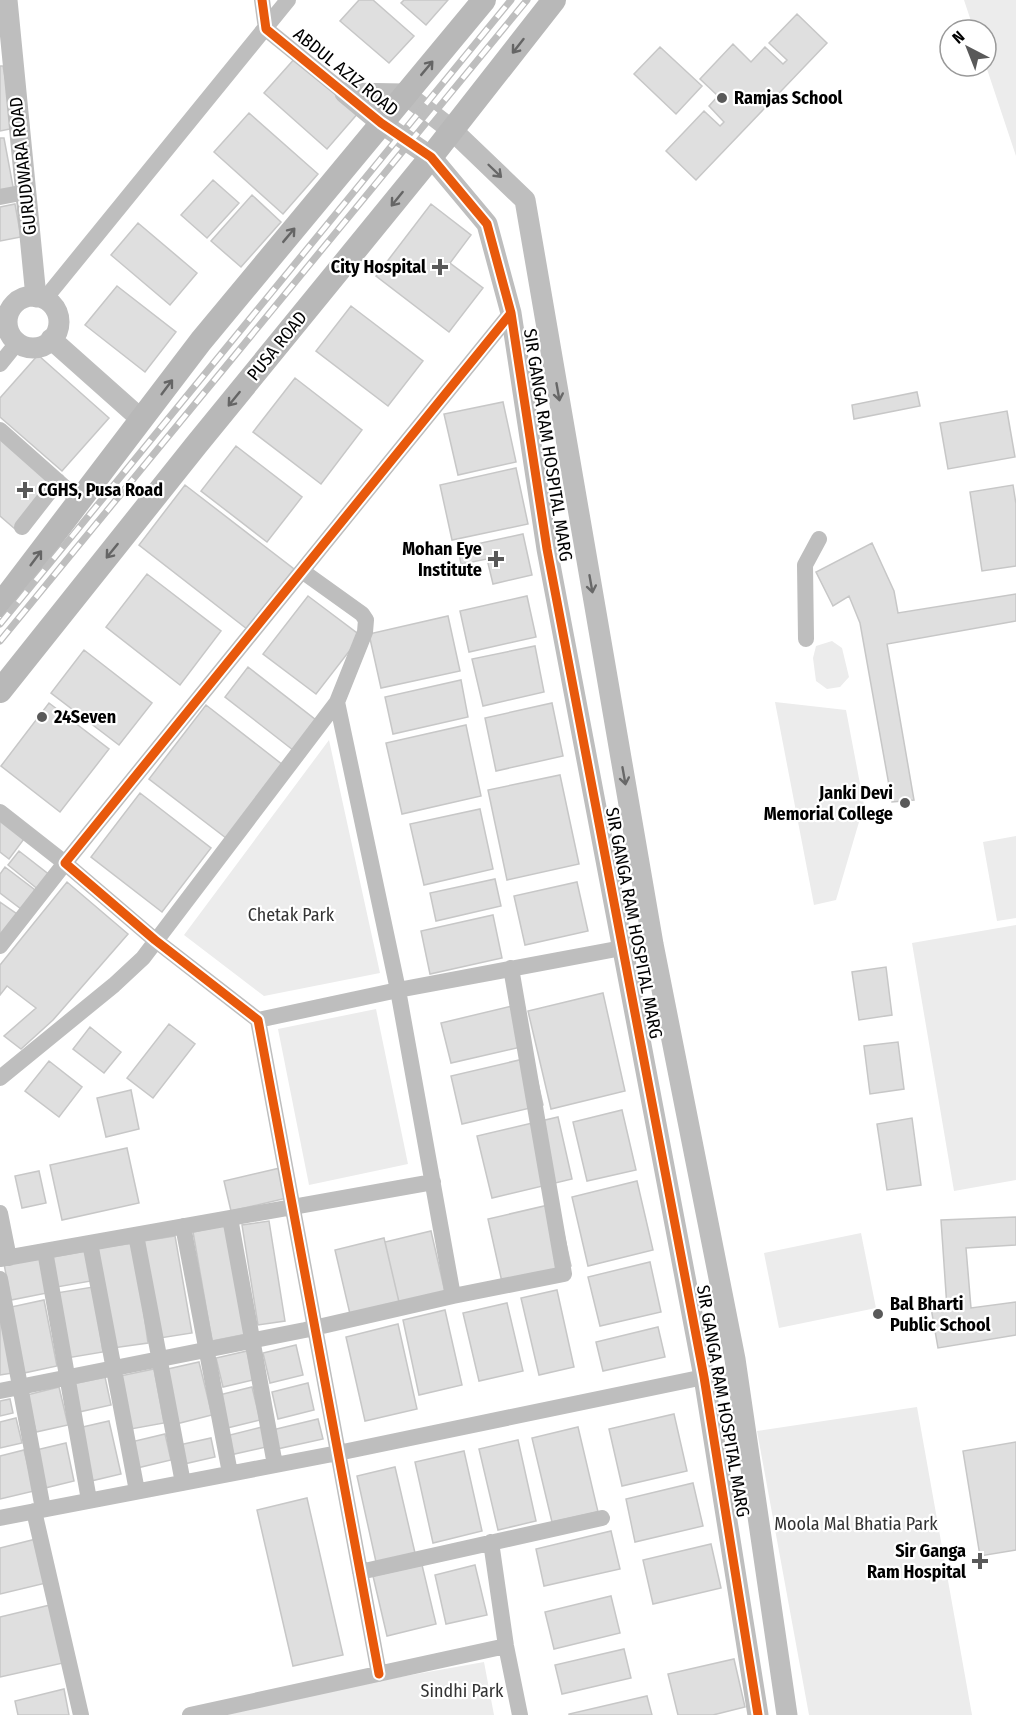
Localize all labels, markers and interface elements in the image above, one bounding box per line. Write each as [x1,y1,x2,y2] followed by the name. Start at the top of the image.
[938,18,998,78] north arrow
[289,23,403,121] street label: ABDUL AZIZ ROAD
[948,27,968,47] text: N
[512,38,525,54] one-way arrow
[420,60,433,76] one-way arrow
[734,87,843,109] place label: Ramjas School
[715,91,729,105] marker: Ramjas School
[5,96,41,236] street label: GURUDWARA ROAD
[487,164,502,178] one-way arrow
[391,191,404,207] one-way arrow
[282,227,295,243] one-way arrow
[331,256,426,278] place label: City Hospital
[431,258,449,276] marker: City Hospital
[242,307,312,385] street label: PUSA ROAD
[519,327,577,563] street label: SIR GANGA RAM HOSPITAL MARG
[160,379,173,395] one-way arrow
[553,382,564,402] one-way arrow
[228,390,241,406] one-way arrow
[38,479,163,501] place label: CGHS, Pusa Road
[16,481,34,499] marker: CGHS, Pusa Road
[402,538,482,581] place label: Mohan Eye Institute
[105,542,118,558] one-way arrow
[487,550,505,568] marker: Mohan Eye Institute
[29,551,42,567] one-way arrow
[586,574,597,594] one-way arrow
[53,706,116,728] place label: 24Seven
[35,710,49,724] marker: 24Seven
[619,766,630,786] one-way arrow
[764,782,893,825] place label: Janki Devi Memorial College
[898,796,912,810] marker: Janki Devi Memorial College
[601,805,667,1041] street label: SIR GANGA RAM HOSPITAL MARG
[248,904,335,926] park label: Chetak Park
[692,1283,754,1519] street label: SIR GANGA RAM HOSPITAL MARG
[890,1293,991,1336] place label: Bal Bharti Public School
[871,1307,885,1321] marker: Bal Bharti Public School
[774,1513,938,1535] park label: Moola Mal Bhatia Park
[867,1540,966,1583] place label: Sir Ganga Ram Hospital
[971,1552,989,1570] marker: Sir Ganga Ram Hospital
[421,1680,504,1702] park label: Sindhi Park

